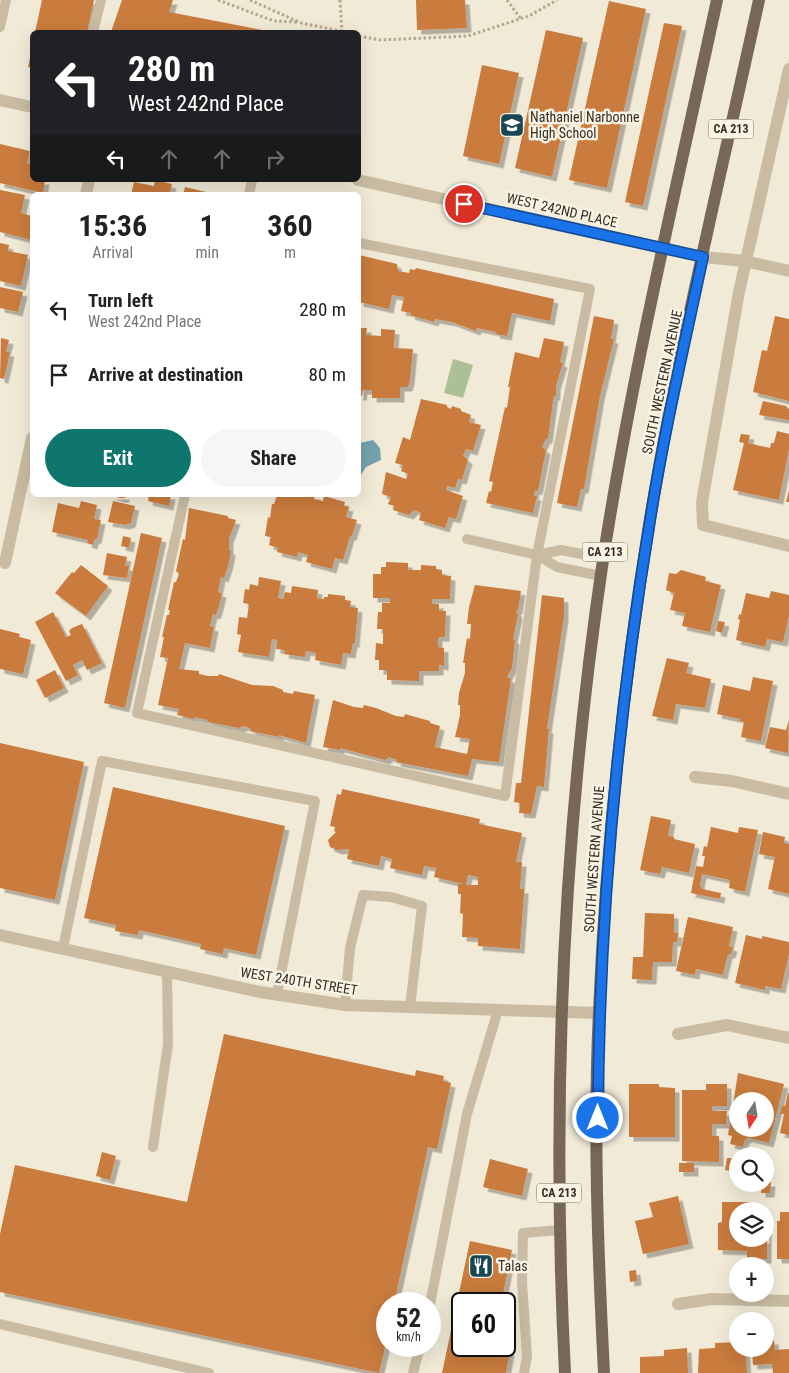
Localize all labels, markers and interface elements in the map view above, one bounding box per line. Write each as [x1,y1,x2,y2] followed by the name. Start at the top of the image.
[128,49,215,90] text: 280 m
[45,50,110,115] icon: left
[128,91,284,116] text: West 242nd Place
[530,109,640,141] place label: Nathaniel Narbonne High School
[499,112,525,138] school or university icon: Nathaniel Narbonne High School
[708,120,754,138] road number: CA 213
[102,145,130,173] icon: left
[155,145,183,173] icon: ahead
[208,145,236,173] icon: ahead
[261,145,289,173] icon: right
[443,183,485,225] pin
[505,189,619,231] street label: WEST 242ND PLACE
[450,190,478,218] icon: arrive
[78,208,147,243] text: 15:36
[200,208,215,243] text: 1
[267,208,313,243] text: 360
[92,243,133,262] text: Arrival
[195,243,219,262] text: min
[284,243,296,262] text: m
[88,289,153,312] text: Turn left
[45,296,73,324] icon: left
[299,298,346,321] text: 280 m
[639,308,685,456] street label: SOUTH WESTERN AVENUE
[88,312,201,331] text: West 242nd Place
[45,361,73,389] icon: arrive
[88,363,243,386] text: Arrive at destination
[309,363,346,386] text: 80 m
[45,429,191,487] button: Exit
[201,429,346,487] button: Share
[582,542,628,562] road number: CA 213
[581,785,607,933] street label: SOUTH WESTERN AVENUE
[239,964,359,998] street label: WEST 240TH STREET
[571,1091,623,1143] position arrow
[729,1092,774,1138] north arrow
[729,1092,774,1357] map controls
[729,1147,774,1192] button: search
[536,1184,582,1202] road number: CA 213
[729,1202,774,1247] button: layers
[468,1253,494,1279] restaurant icon: Talas
[729,1257,774,1302] button: +
[498,1258,528,1274] place label: Talas
[451,1292,516,1357] speed limit sign: 60
[396,1304,421,1333] text: 52
[729,1312,774,1357] button: −
[396,1330,421,1344] text: km/h

